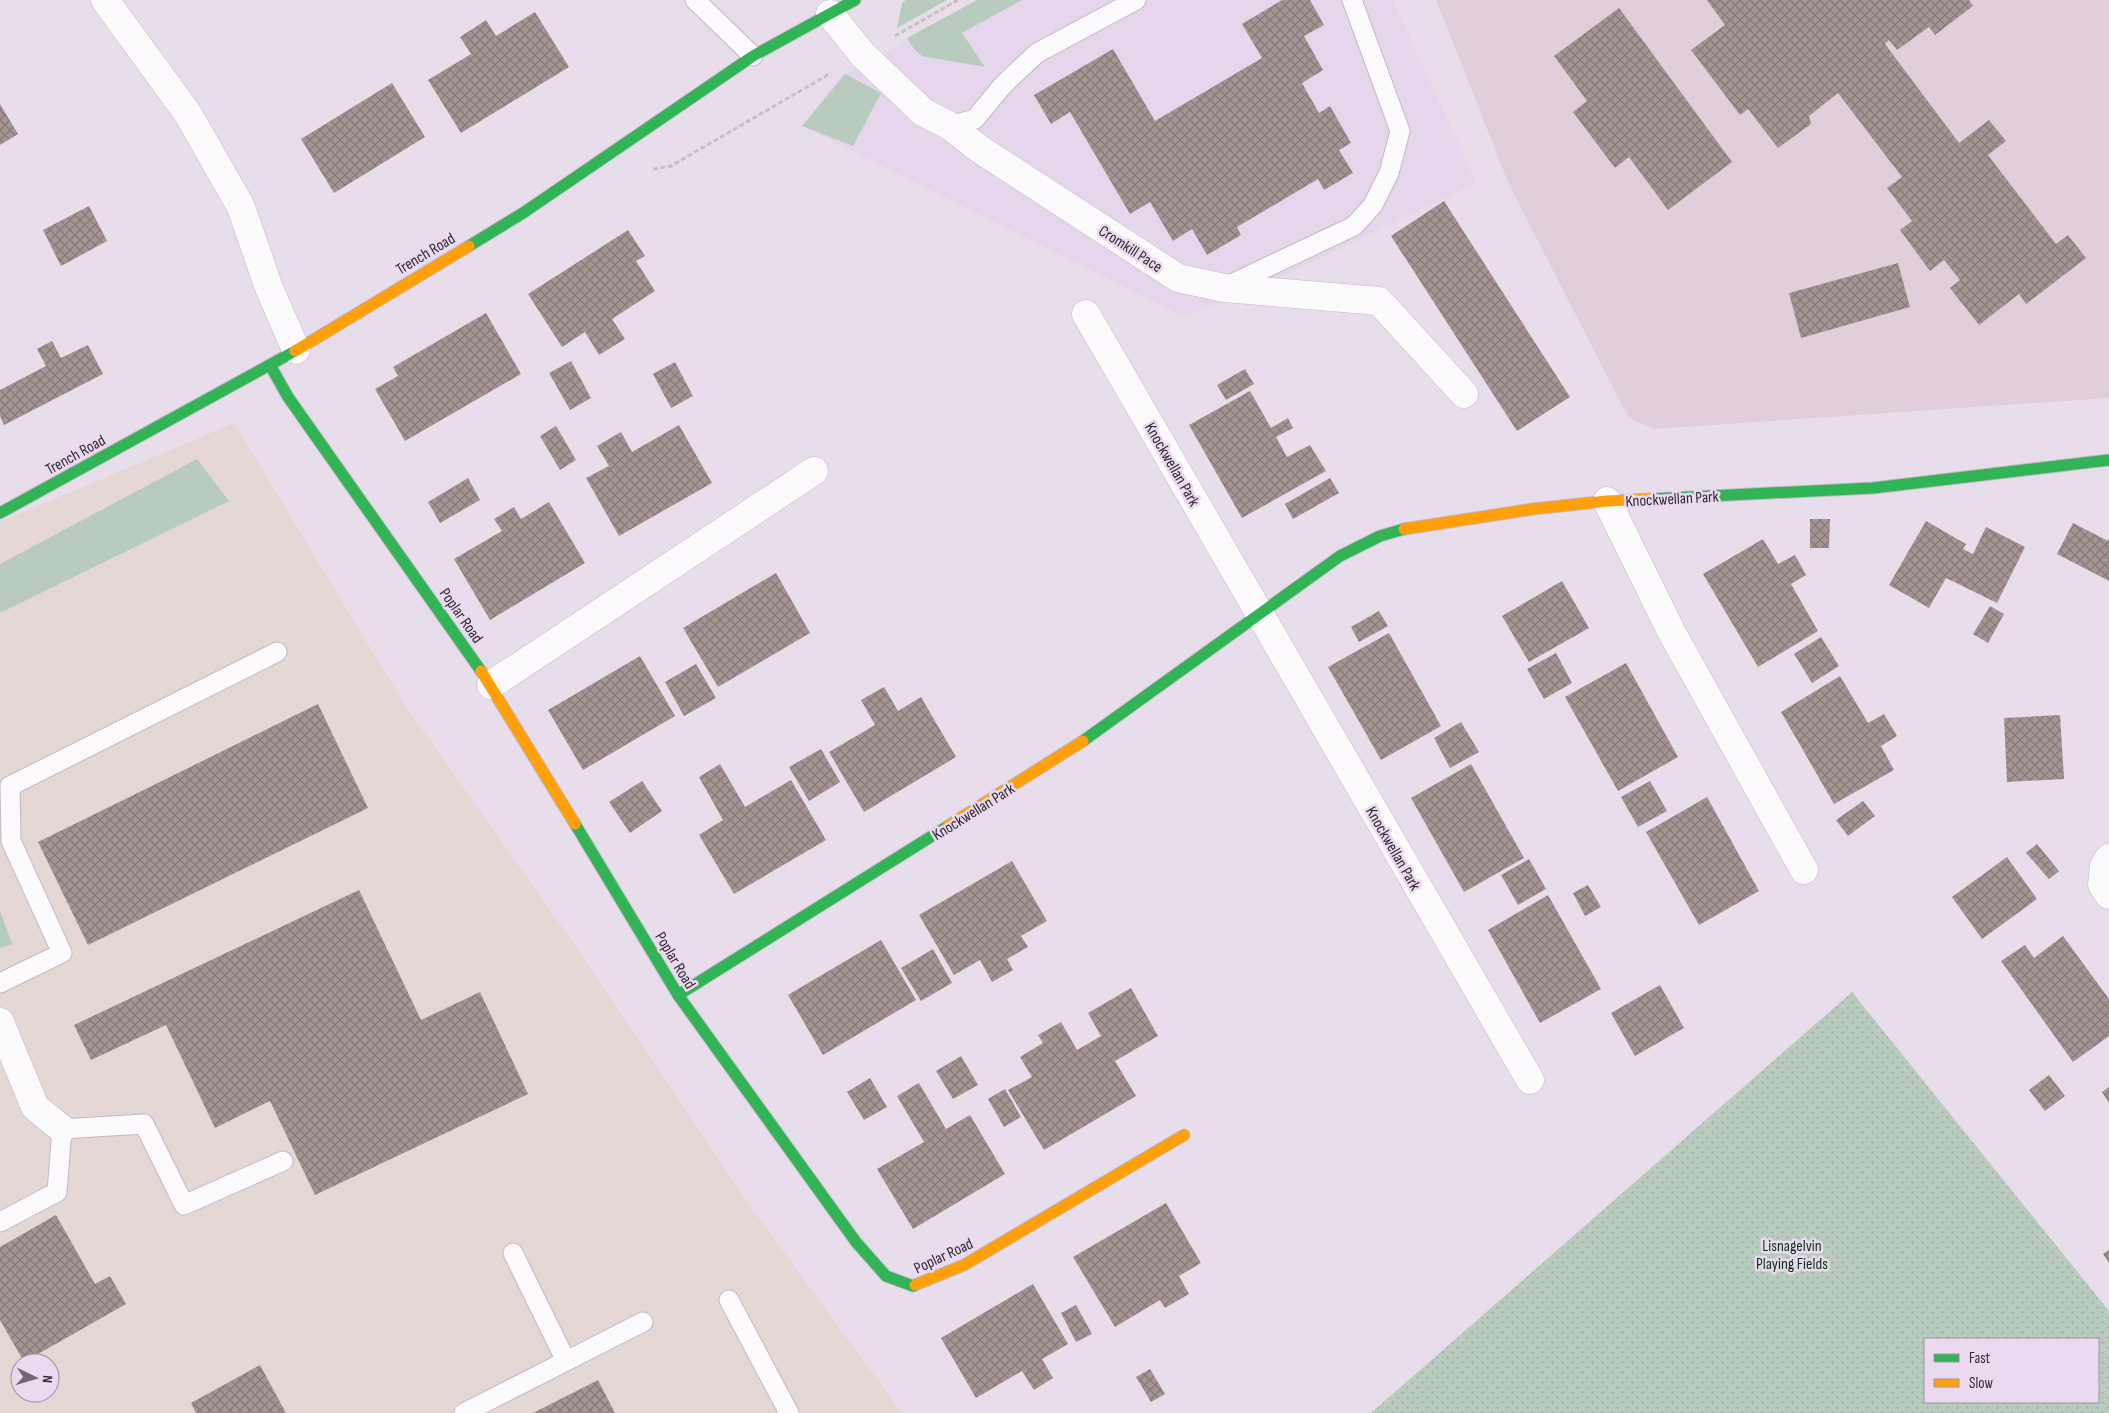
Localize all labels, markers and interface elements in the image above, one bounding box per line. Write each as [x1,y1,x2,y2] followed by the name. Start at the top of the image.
[1095,222,1166,277] street label: Cromkill Pace
[393,229,459,279] street label: Trench Road
[1140,420,1203,510] street label: Knockwellan Park
[43,431,109,479] street label: Trench Road
[1625,488,1719,511] street label: Knockwellan Park
[435,585,487,647] street label: Poplar Road
[929,779,1018,845] street label: Knockwellan Park
[1361,804,1424,894] street label: Knockwellan Park
[650,929,699,993] street label: Poplar Road
[911,1234,976,1278] street label: Poplar Road
[1756,1237,1828,1274] park label: Lisnagelvin Playing Fields
[1924,1338,2099,1403] legend
[1969,1349,1991,1368] text: Fast
[10,1353,60,1403] north arrow
[1969,1374,1993,1393] text: Slow
[39,1375,56,1384] text: N

